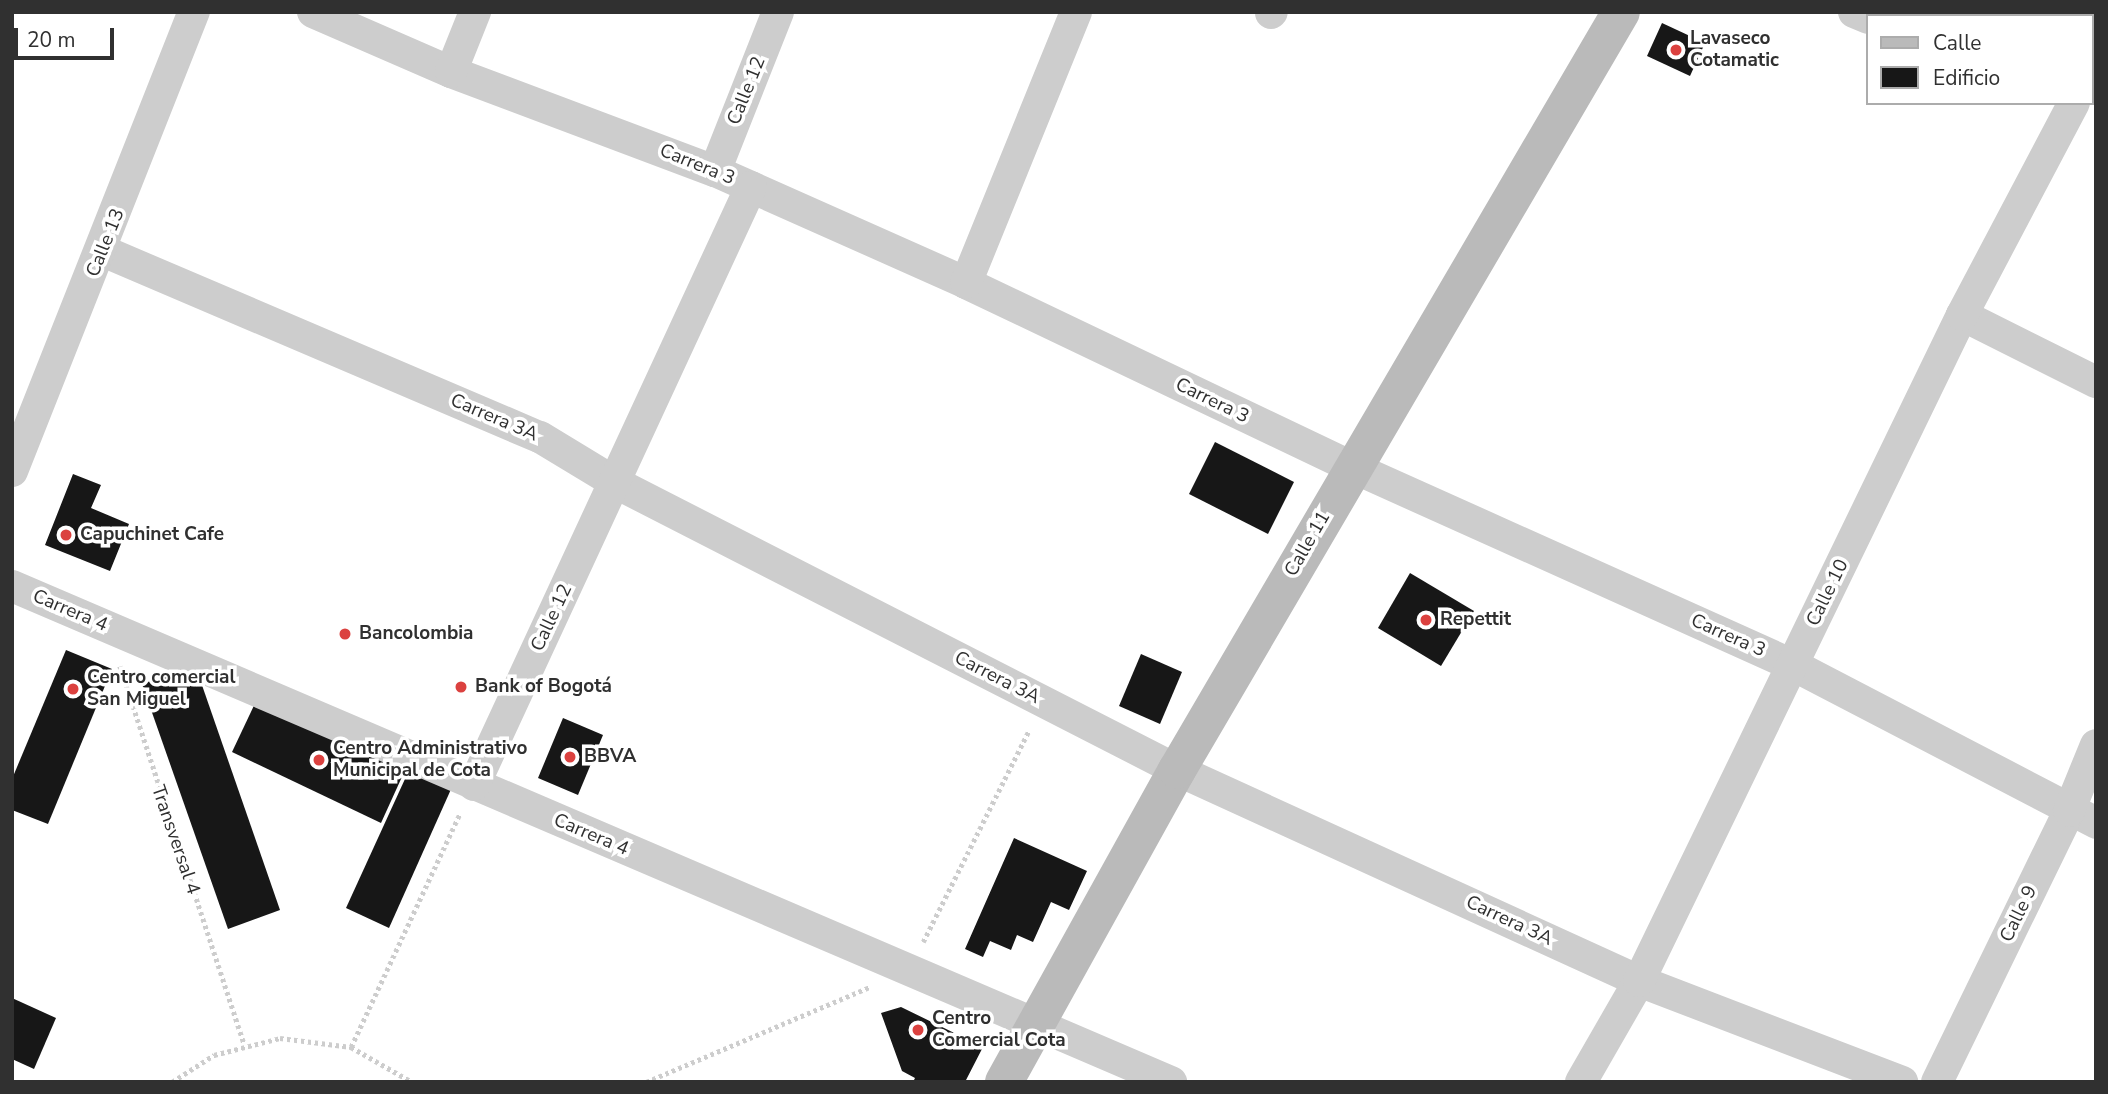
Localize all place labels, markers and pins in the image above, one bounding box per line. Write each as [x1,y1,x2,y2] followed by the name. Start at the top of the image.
[1690,28,1779,72] place label: Lavaseco Cotamatic
[1668,42,1684,58] marker: Lavaseco Cotamatic
[80,524,224,546] place label: Capuchinet Cafe
[58,527,74,543] marker: Capuchinet Cafe
[1440,609,1511,631] place label: Repettit
[1418,612,1434,628] marker: Repettit
[359,623,474,645] place label: Bancolombia
[337,626,353,642] marker: Bancolombia
[87,667,236,711] place label: Centro comercial San Miguel
[475,676,612,698] place label: Bank of Bogotá
[453,679,469,695] marker: Bank of Bogotá
[65,681,81,697] marker: Centro comercial San Miguel
[333,738,527,782] place label: Centro Administrativo Municipal de Cota
[584,746,636,768] place label: BBVA
[562,749,578,765] marker: BBVA
[311,752,327,768] marker: Centro Administrativo Municipal de Cota
[932,1008,1066,1052] place label: Centro Comercial Cota
[910,1022,926,1038] marker: Centro Comercial Cota

